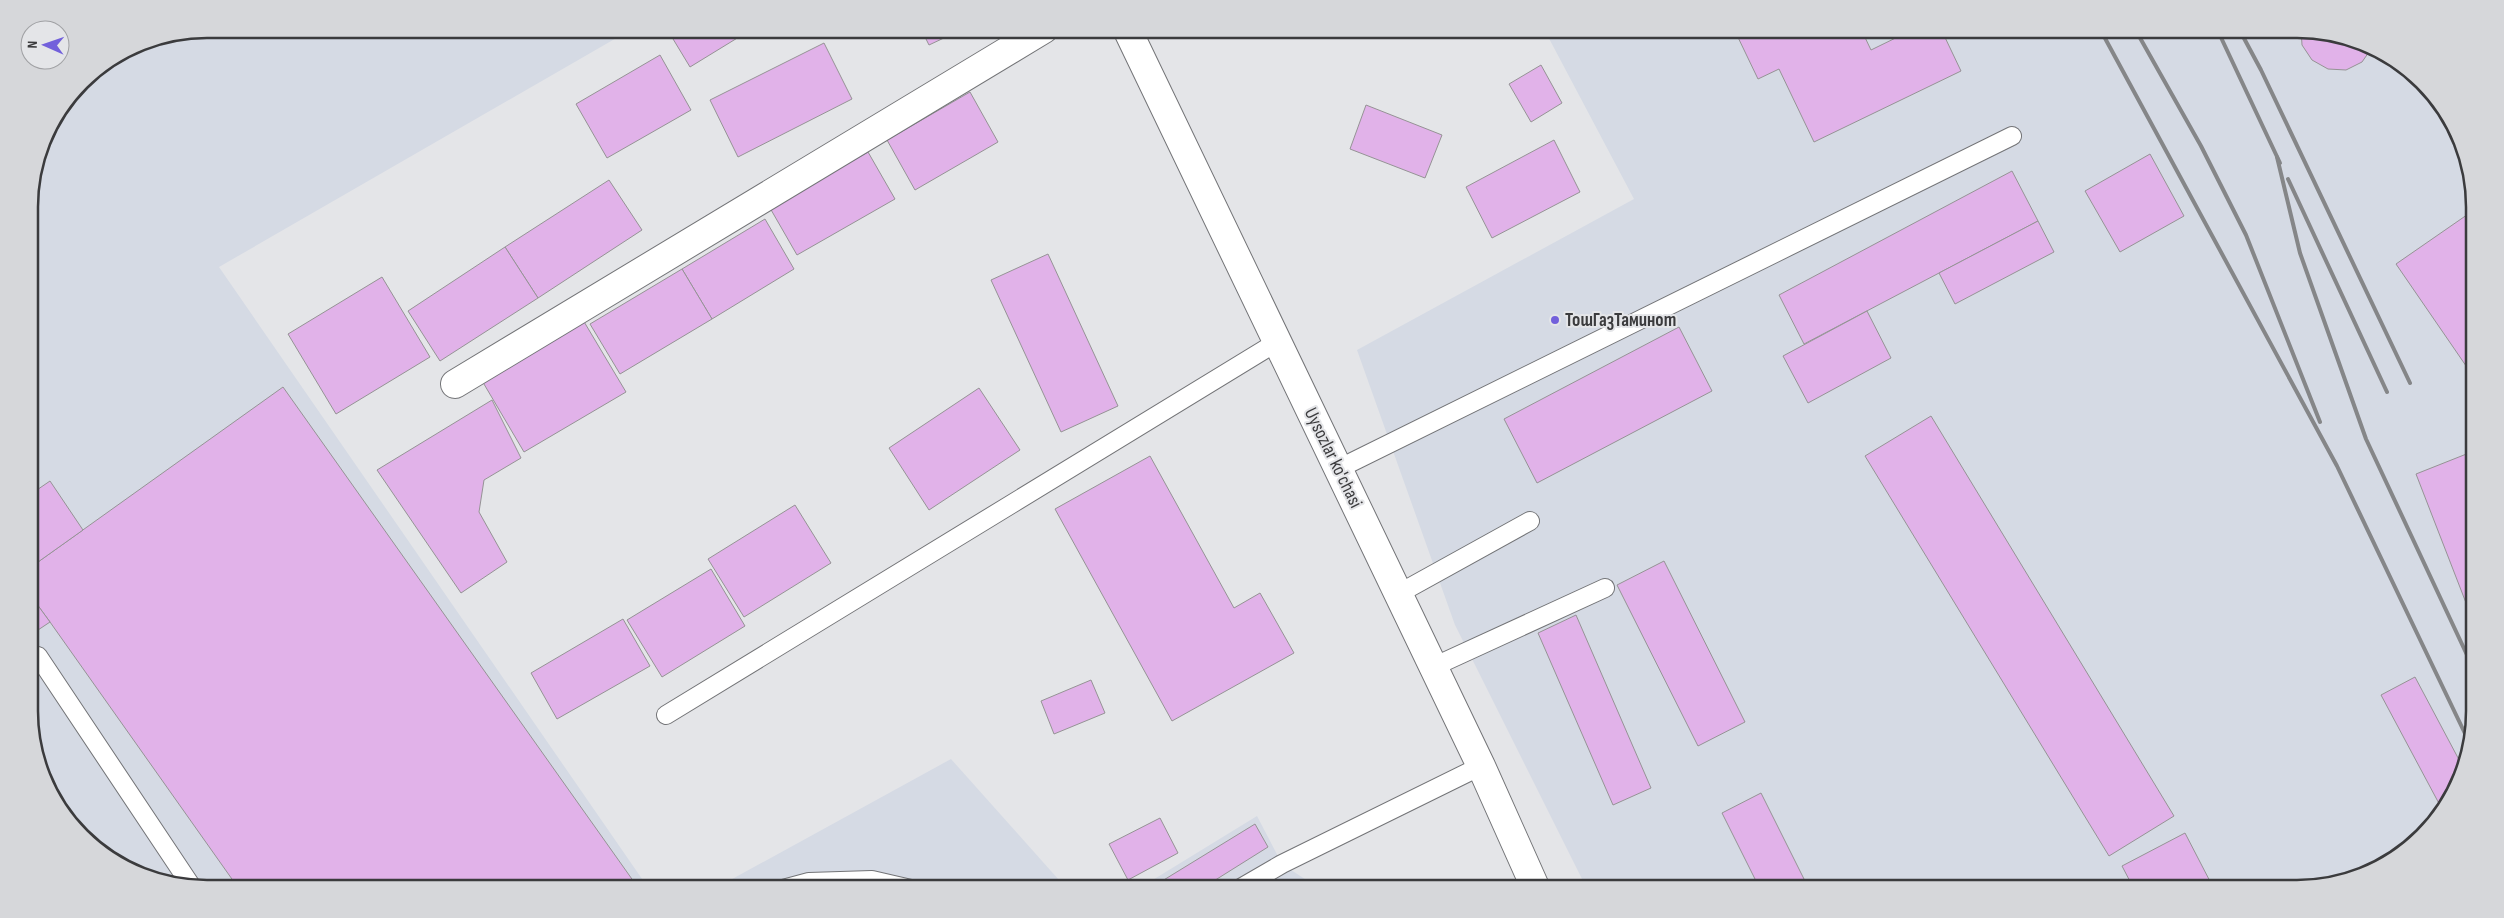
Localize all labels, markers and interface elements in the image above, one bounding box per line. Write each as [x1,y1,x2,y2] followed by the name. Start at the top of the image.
[20,20,70,70] north arrow
[24,41,41,49] text: N
[1565,309,1676,332] place label: ТошГазТаминот
[1549,314,1561,326] marker: ТошГазТаминот
[1299,404,1367,512] street label: Uysozlar ko'chasi

